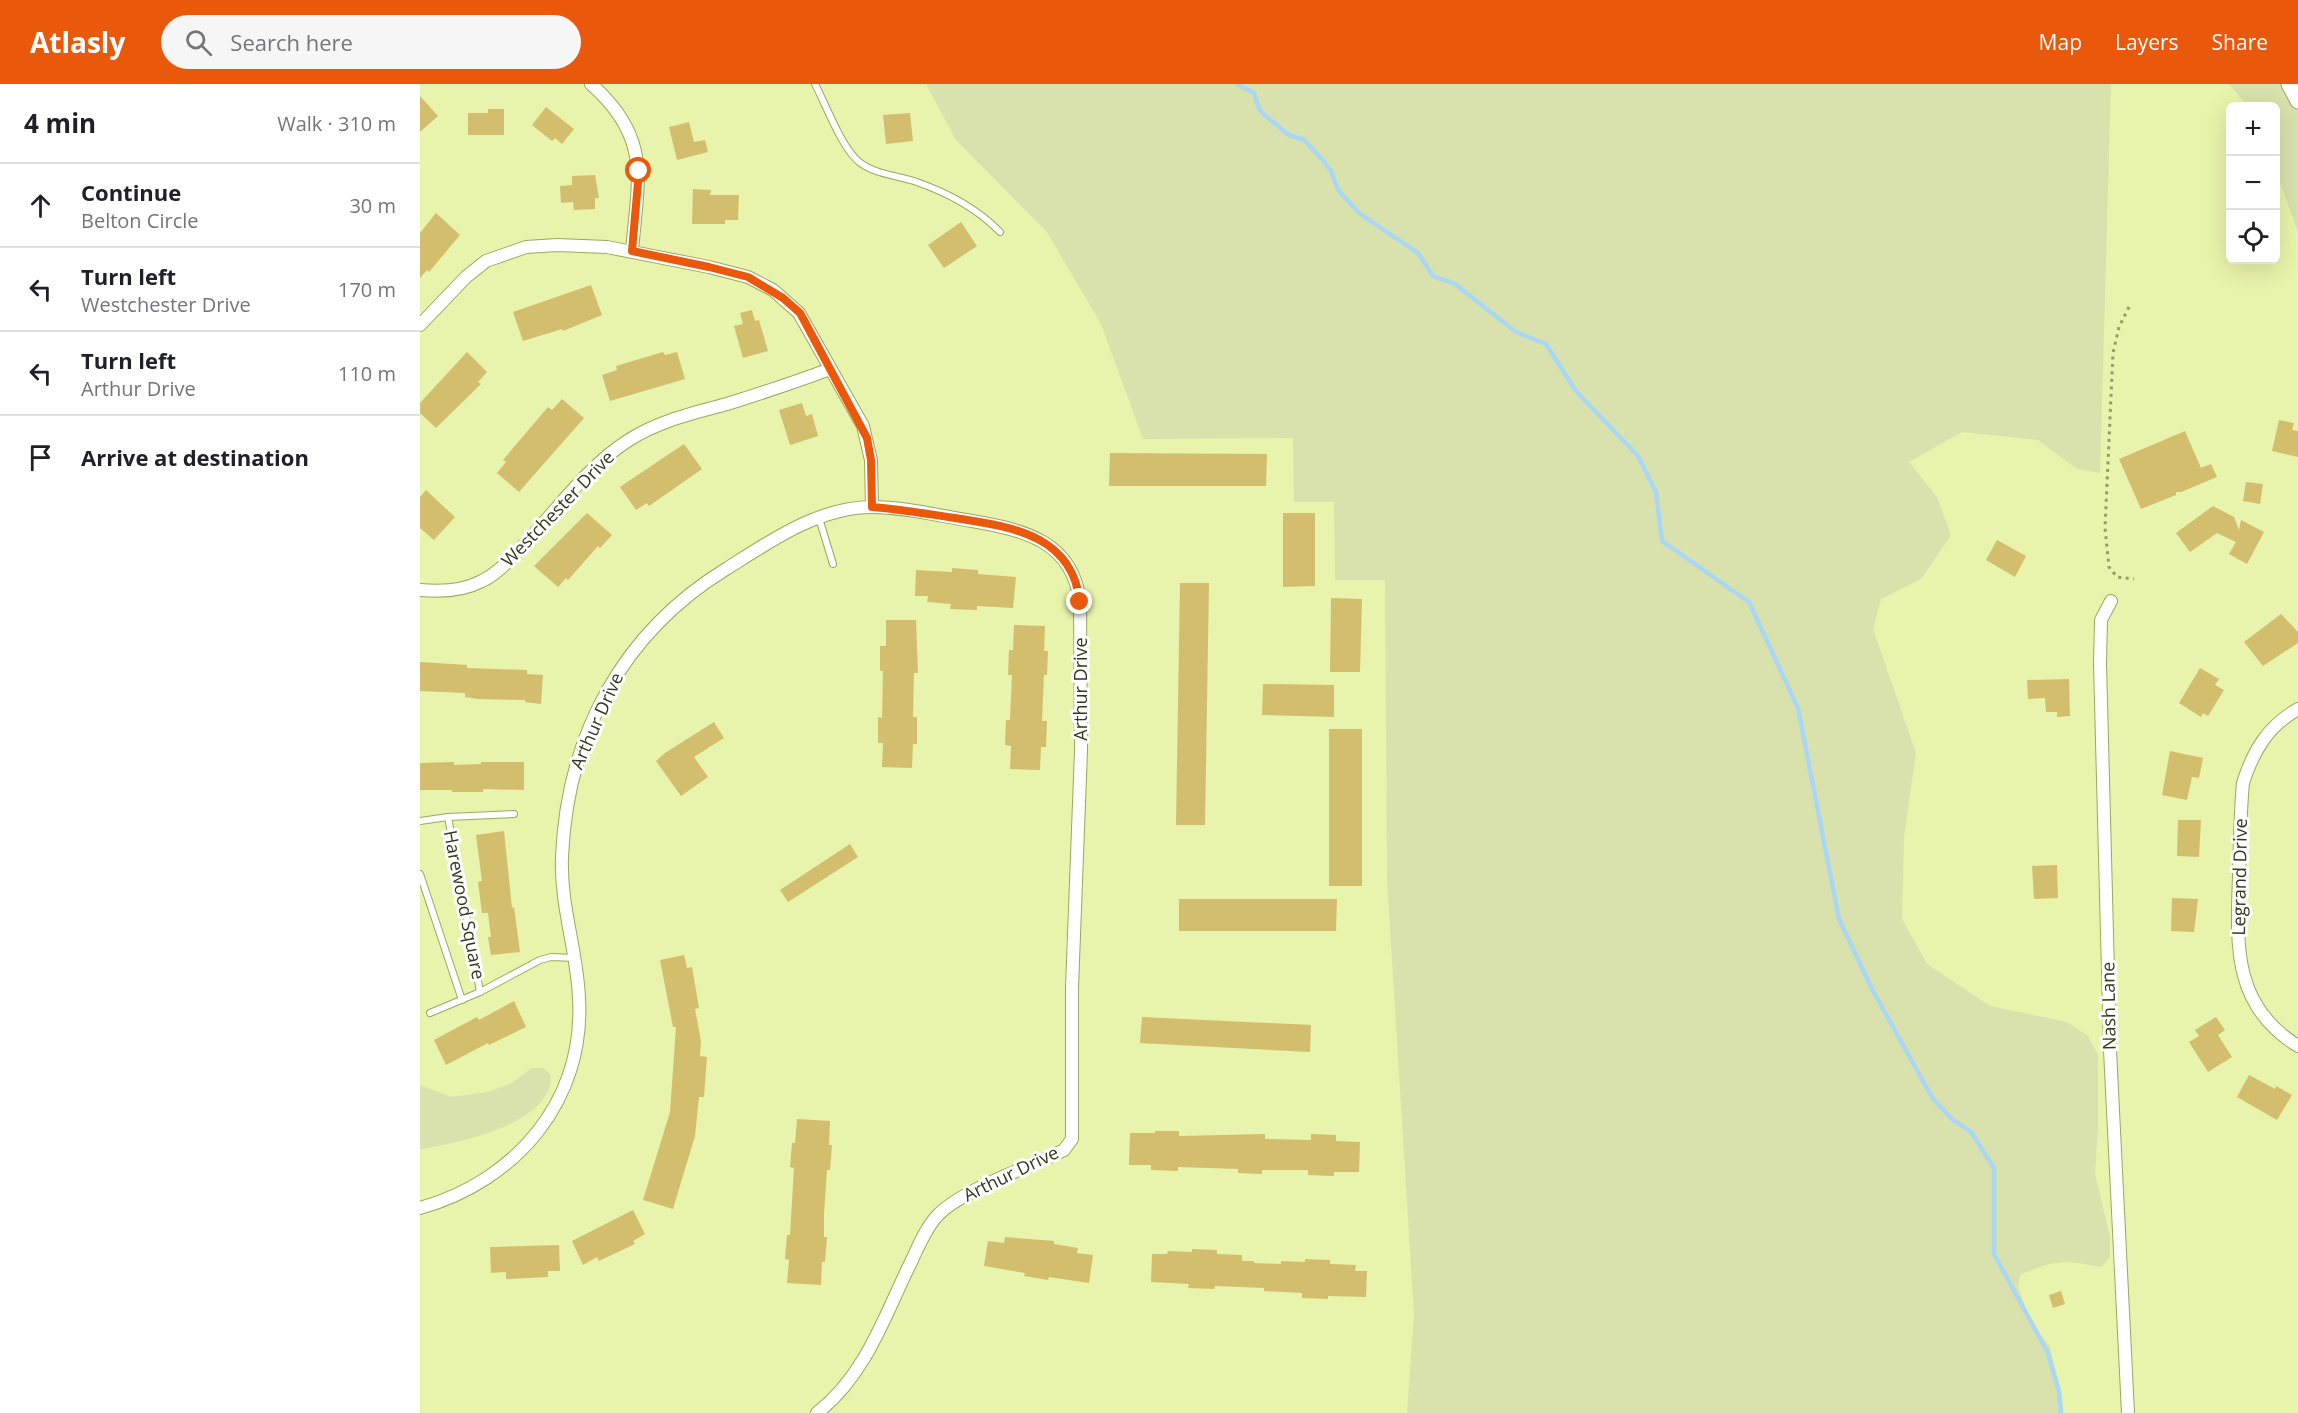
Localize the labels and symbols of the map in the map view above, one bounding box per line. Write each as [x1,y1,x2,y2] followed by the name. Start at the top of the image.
[625,157,651,183] route start
[496,445,619,572] street label: Westchester Drive
[1066,588,1092,614] route end
[1068,637,1092,741] street label: Arthur Drive
[564,669,628,773] street label: Arthur Drive
[2226,818,2252,936] street label: Legrand Drive
[439,828,491,981] street label: Harewood Square
[2095,962,2121,1050] street label: Nash Lane
[959,1140,1062,1207] street label: Arthur Drive

